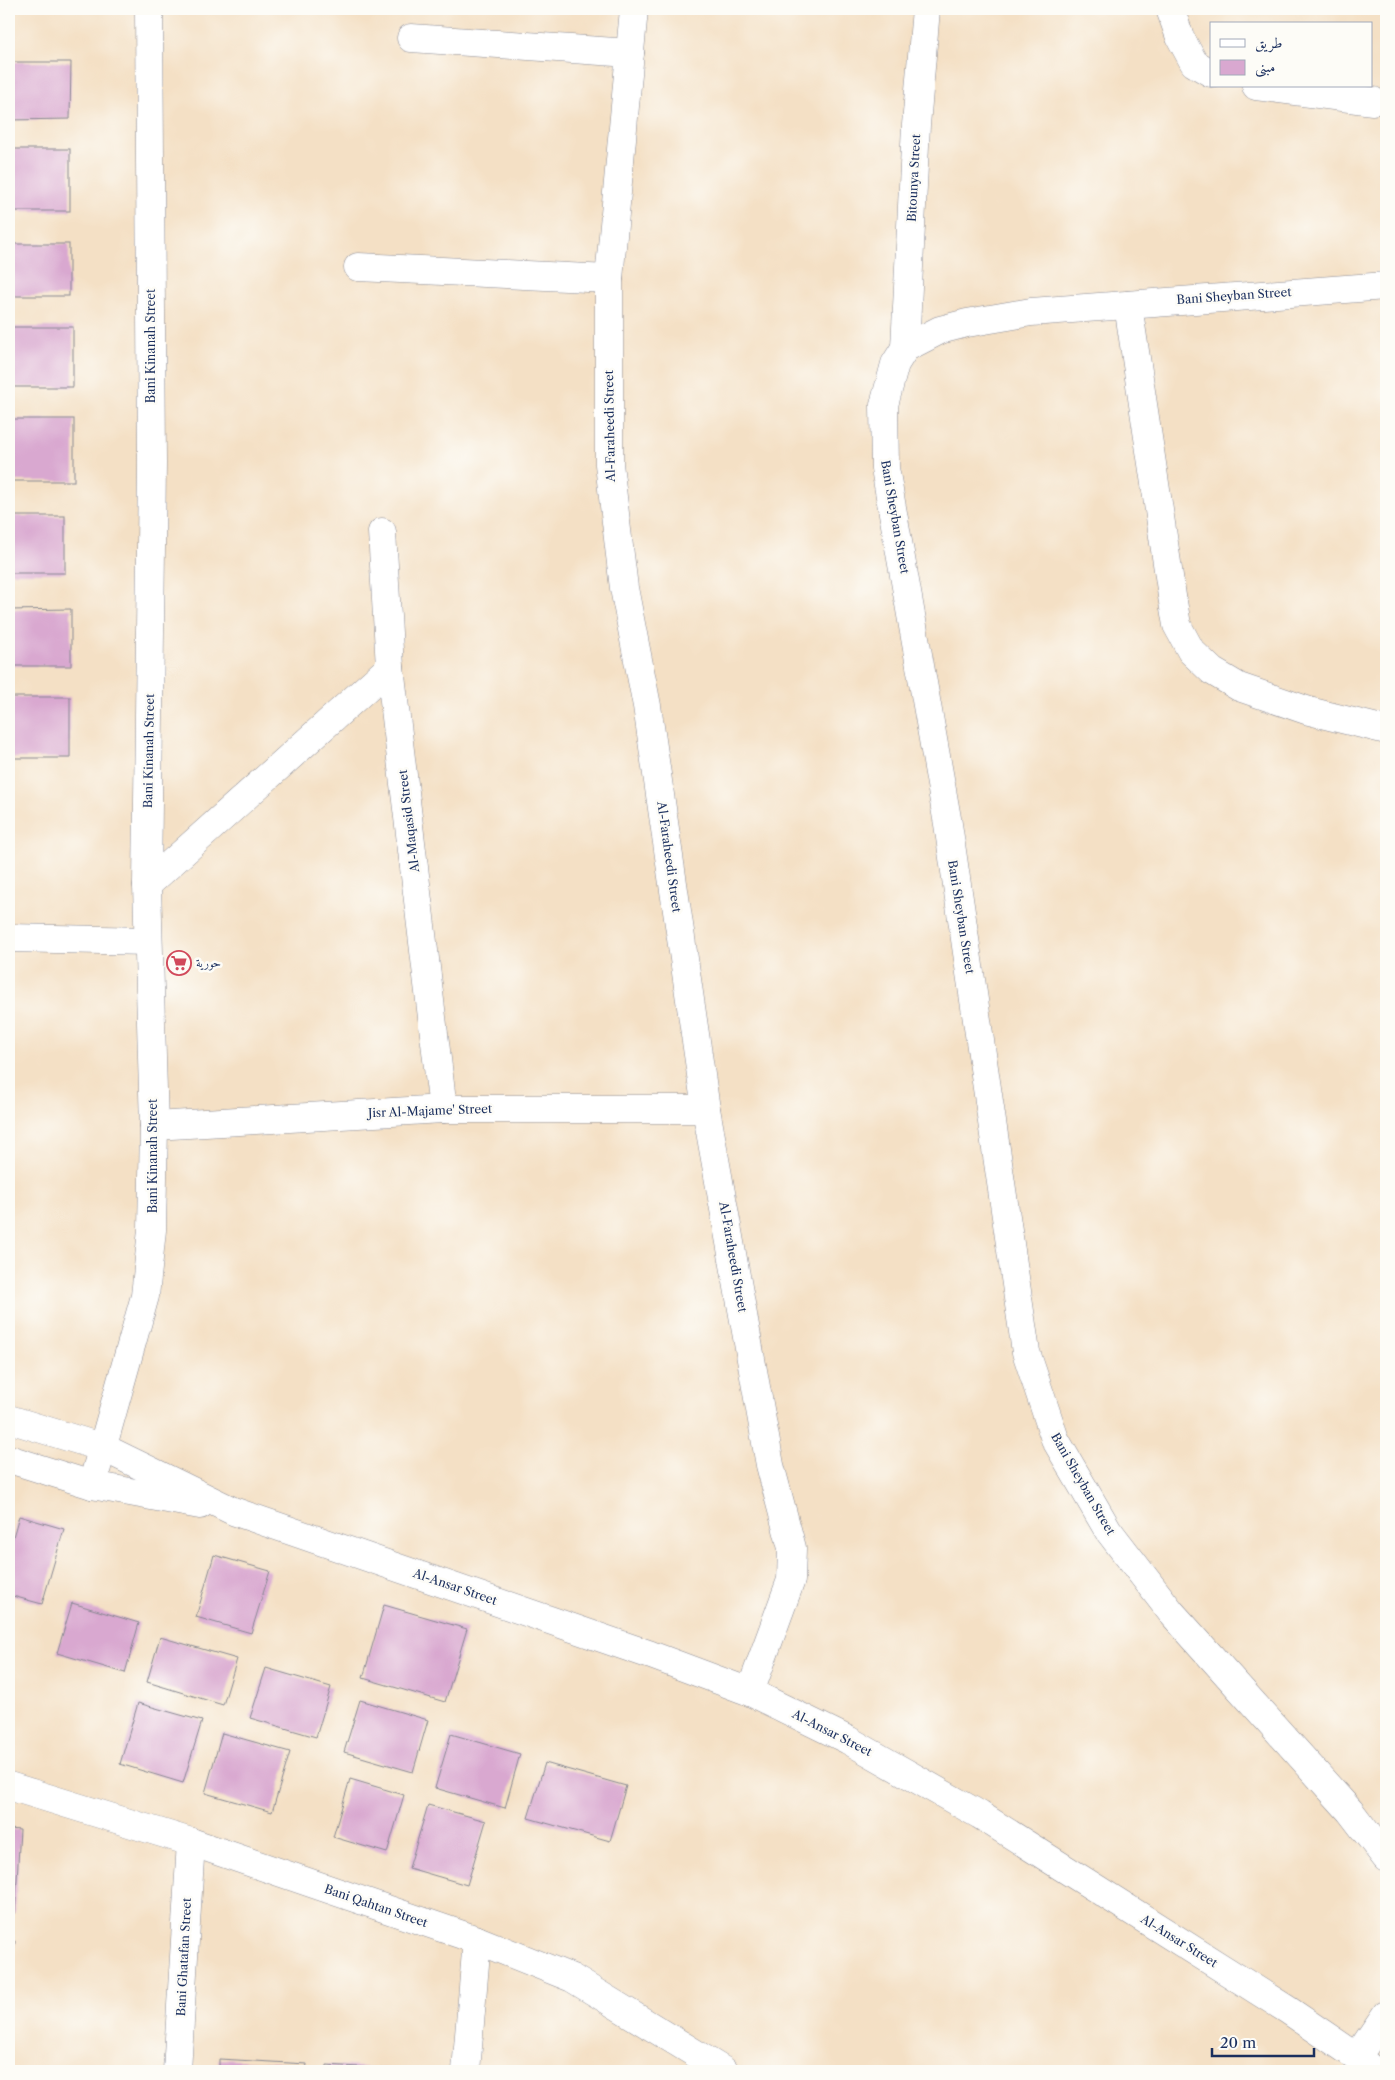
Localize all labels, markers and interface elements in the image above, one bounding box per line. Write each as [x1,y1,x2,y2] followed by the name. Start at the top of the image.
[1210,22,1372,88] legend
[1255,33,1282,53] text: طريق
[1255,57,1275,78] text: مبنى
[904,133,923,222] street label: Bitounya Street
[1176,284,1293,307] street label: Bani Sheyban Street
[143,288,158,403] street label: Bani Kinanah Street
[601,369,618,483] street label: Al-Faraheedi Street
[878,459,913,576] street label: Bani Sheyban Street
[140,693,157,808] street label: Bani Kinanah Street
[395,768,422,874] street label: Al-Maqasid Street
[654,799,685,914] street label: Al-Faraheedi Street
[945,859,978,976] street label: Bani Sheyban Street
[166,950,192,976] supermarket icon: حورية
[196,955,221,971] place label: حورية
[145,1098,160,1213] street label: Bani Kinanah Street
[366,1101,493,1120] street label: Jisr Al-Majame' Street
[716,1199,751,1314] street label: Al-Faraheedi Street
[1048,1430,1119,1538] street label: Bani Sheyban Street
[410,1565,500,1608] street label: Al-Ansar Street
[789,1706,875,1759] street label: Al-Ansar Street
[323,1881,430,1930] street label: Bani Qahtan Street
[173,1897,194,2017] street label: Bani Ghatafan Street
[1137,1910,1221,1971] street label: Al-Ansar Street
[1212,2025,1315,2057] scale bar
[1220,2033,1256,2052] text: 20 m

